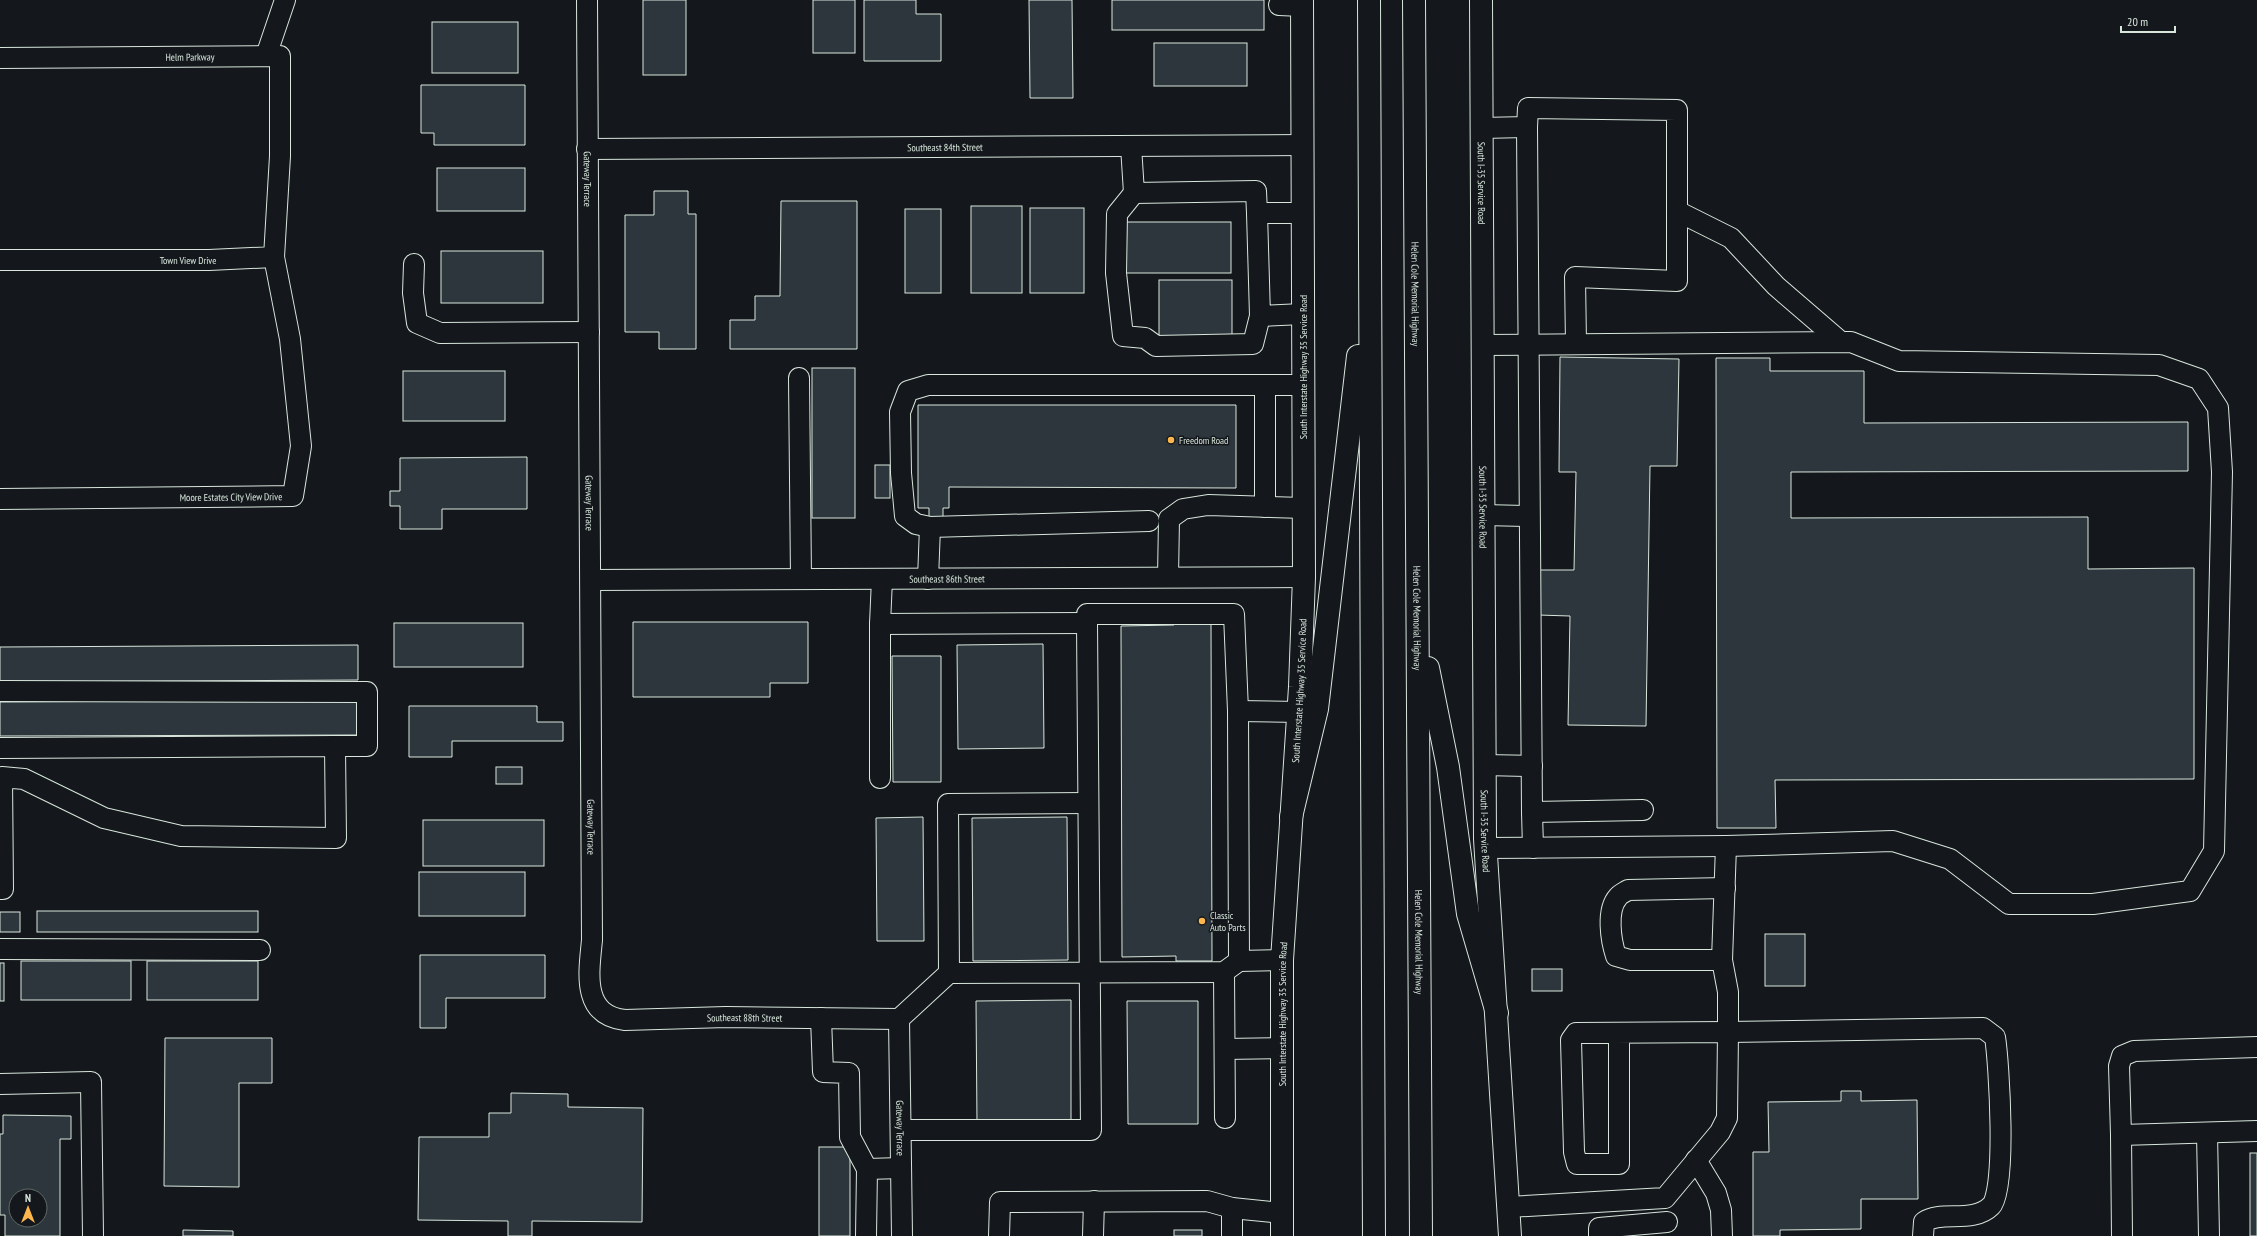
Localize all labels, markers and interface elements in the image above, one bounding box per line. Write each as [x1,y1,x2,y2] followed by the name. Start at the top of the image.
[2121,8,2175,34] scale bar
[2127,14,2148,29] text: 20 m
[165,50,215,63] street label: Helm Parkway
[907,140,983,154] street label: Southeast 84th Street
[1475,142,1489,224] street label: South I-35 Service Road
[581,151,595,207] street label: Gateway Terrace
[1409,242,1422,347] street label: Helen Cole Memorial Highway
[160,254,216,267] street label: Town View Drive
[1297,295,1310,439] street label: South Interstate Highway 35 Service Road
[1179,434,1228,447] place label: Freedom Road
[1166,435,1176,445] marker: Freedom Road
[1477,466,1490,548] street label: South I-35 Service Road
[583,475,596,531] street label: Gateway Terrace
[180,490,282,504] street label: Moore Estates City View Drive
[1411,566,1424,670] street label: Helen Cole Memorial Highway
[909,572,985,585] street label: Southeast 86th Street
[1289,618,1309,763] street label: South Interstate Highway 35 Service Road
[1478,790,1494,873] street label: South I-35 Service Road
[585,799,598,855] street label: Gateway Terrace
[1413,890,1426,994] street label: Helen Cole Memorial Highway
[1210,909,1246,934] place label: Classic Auto Parts
[1197,916,1207,926] marker: Classic Auto Parts
[1275,941,1290,1086] street label: South Interstate Highway 35 Service Road
[707,1010,783,1024] street label: Southeast 88th Street
[894,1100,907,1156] street label: Gateway Terrace
[8,1188,48,1228] north arrow
[25,1191,31,1205] text: N

